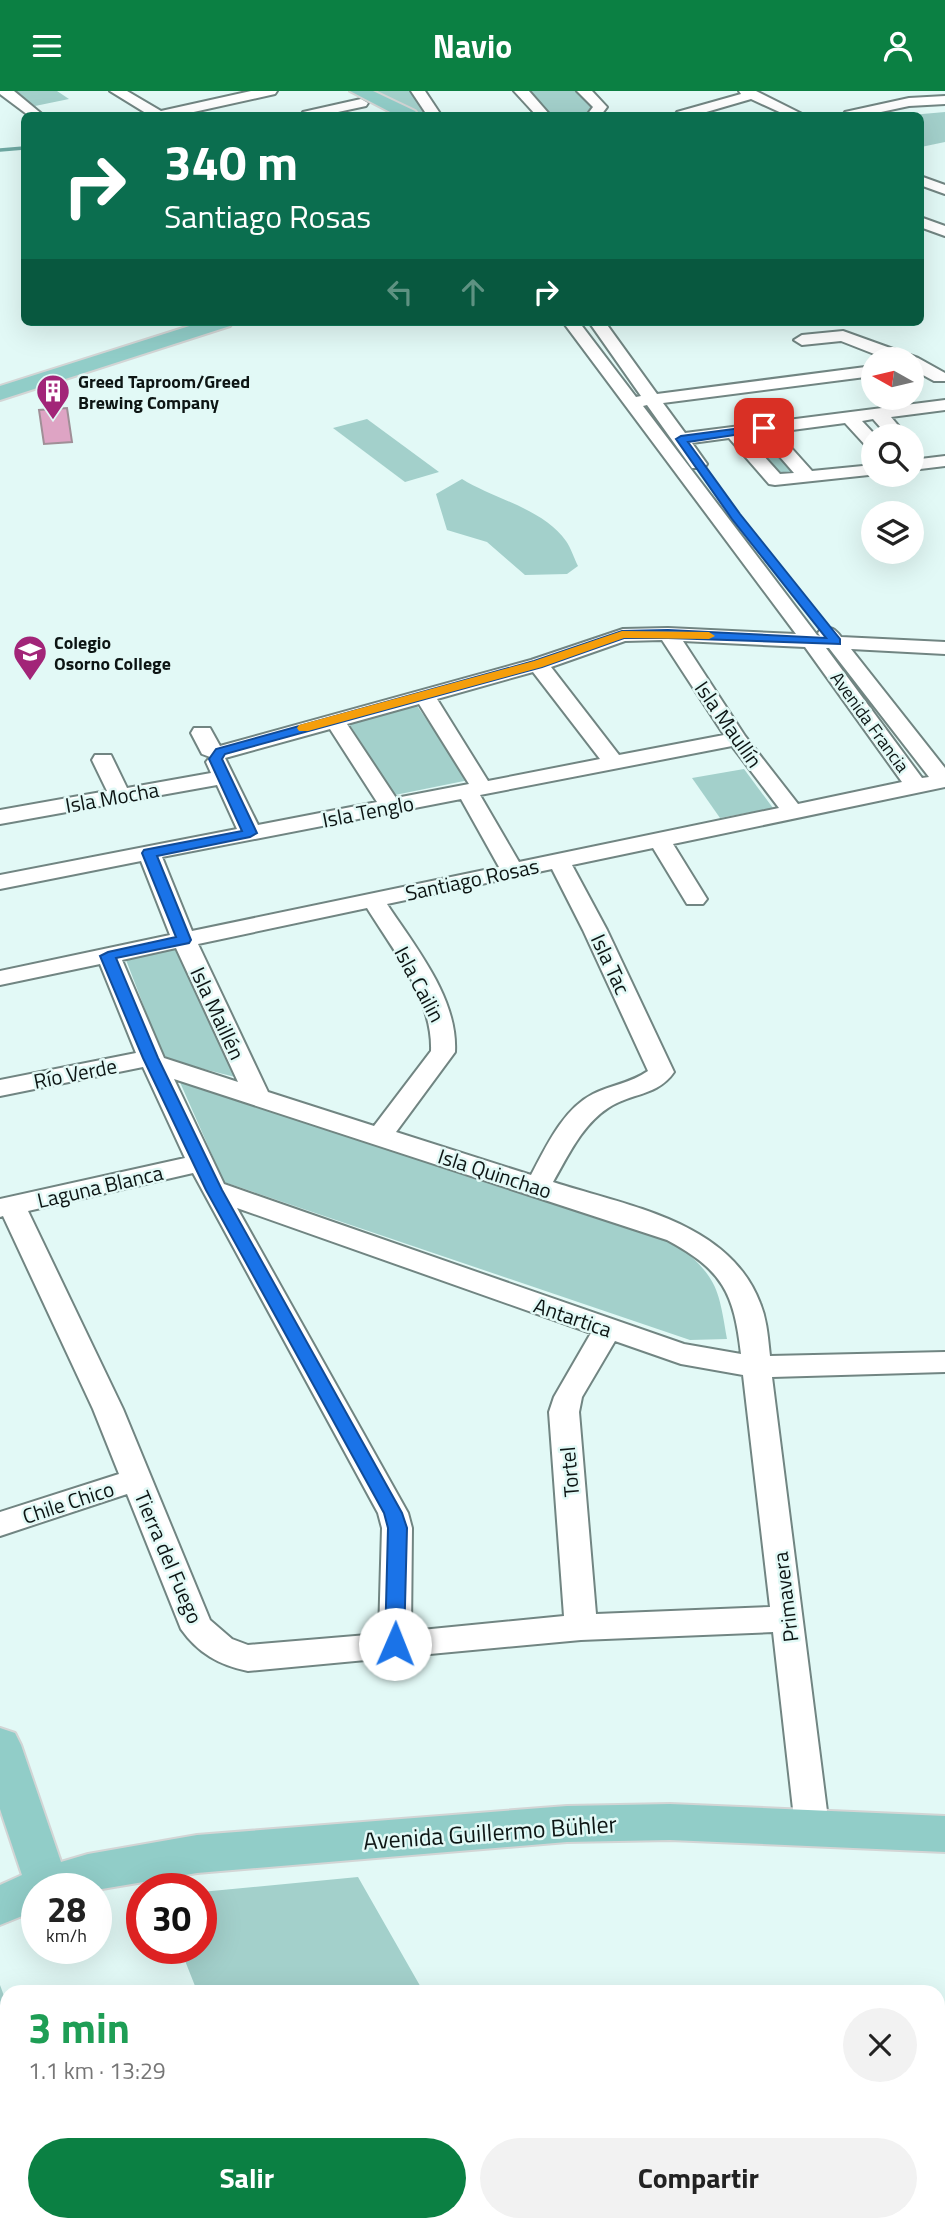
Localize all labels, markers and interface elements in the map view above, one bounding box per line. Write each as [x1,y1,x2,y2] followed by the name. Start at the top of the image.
[433,22,512,70] text: Navio
[28,27,66,65] icon: menu
[879,27,917,65] icon: person
[164,124,298,199] text: 340 m
[49,140,140,231] icon: right
[164,192,371,240] text: Santiago Rosas
[381,273,419,311] icon: left
[454,273,492,311] icon: ahead
[527,273,565,311] icon: right
[861,347,924,409] north arrow
[861,347,924,564] map controls
[78,368,250,416] place label: Greed Taproom/Greed Brewing Company
[34,372,72,421] building icon: Greed Taproom/Greed Brewing Company
[734,398,794,458] pin
[745,409,783,447] icon: arrive
[861,424,924,487] button: search
[861,501,924,564] button: layers
[54,629,171,677] place label: Colegio Osorno College
[11,633,49,682] school or university icon: Colegio Osorno College
[824,666,916,778] street label: Avenida Francia
[687,674,771,774] street label: Isla Maullín
[63,773,162,821] street label: Isla Mocha
[319,786,417,836] street label: Isla Tenglo
[402,849,542,909] street label: Santiago Rosas
[583,928,639,1000] street label: Isla Tac
[387,940,453,1028] street label: Isla Cailin
[183,961,253,1065] street label: Isla Maillén
[31,1049,119,1097] street label: Río Verde
[434,1140,556,1206] street label: Isla Quinchao
[34,1156,167,1216] street label: Laguna Blanca
[530,1289,617,1345] street label: Antartica
[551,1446,587,1498] street label: Tortel
[18,1472,118,1532] street label: Chile Chico
[127,1486,211,1628] street label: Tierra del Fuego
[764,1550,806,1644] street label: Primavera
[358,1607,432,1681] position arrow
[362,1805,618,1859] street label: Avenida Guillermo Bühler
[126,1873,217,1964] speed limit sign: 30
[47,1882,86,1936] text: 28
[46,1922,87,1949] text: km/h
[28,1995,130,2059] text: 3 min
[843,2008,917,2082] button: close
[28,2053,166,2088] text: 1.1 km · 13:29
[28,2138,466,2218] button: Salir
[480,2138,917,2218] button: Compartir

